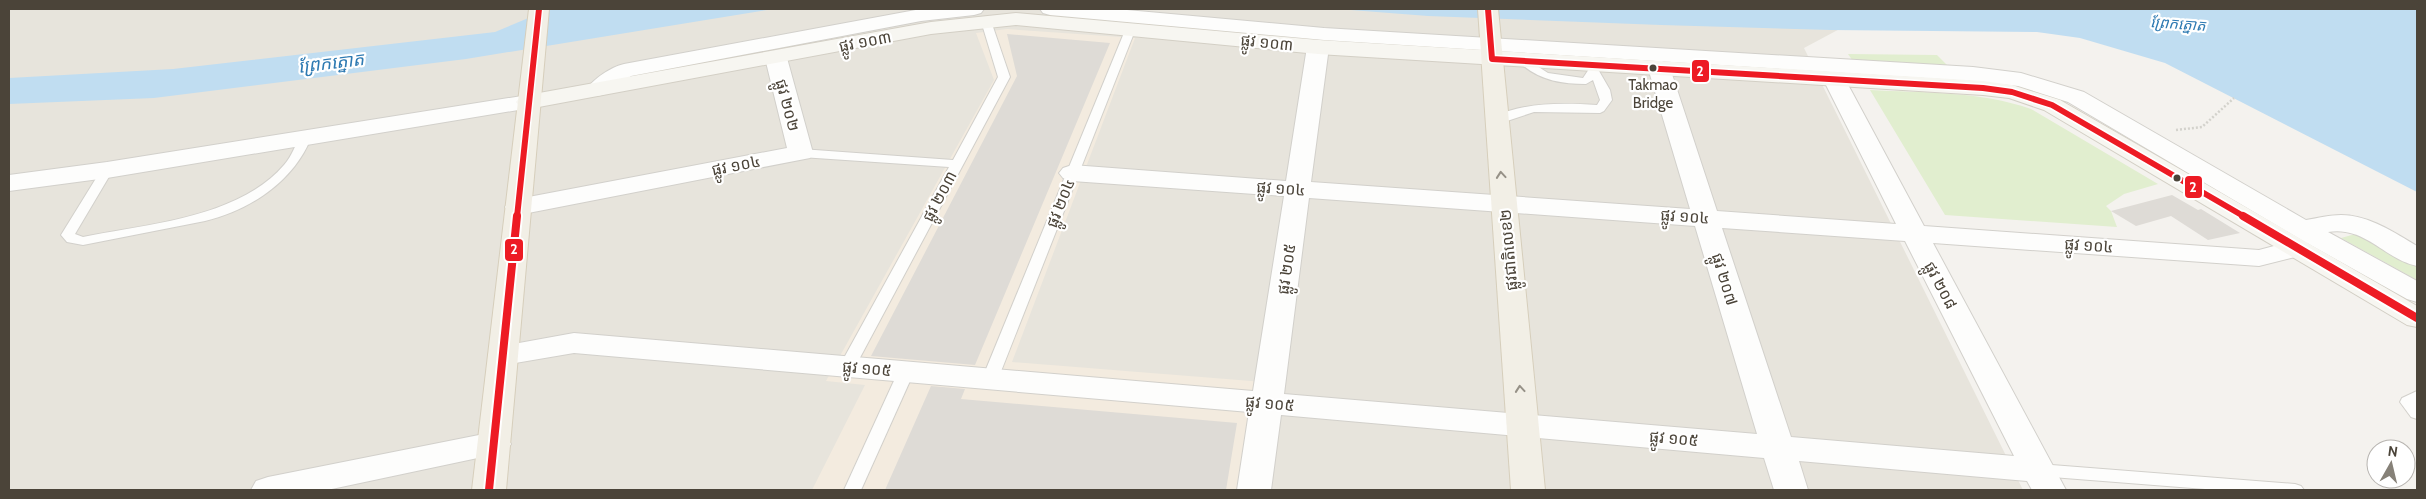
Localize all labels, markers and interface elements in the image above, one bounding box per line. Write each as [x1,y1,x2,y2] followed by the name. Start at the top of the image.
[2150,13,2208,35] water label: ព្រែកត្នោត
[837,27,894,61] street label: ផ្លូវ ១០៣
[1239,30,1294,59] street label: ផ្លូវ ១០៣
[297,48,367,78] water label: ព្រែកត្នោត
[1691,59,1710,83] line badge: 2
[1696,62,1704,80] text: 2
[1648,63,1658,73] marker: Takmao Bridge
[1628,76,1678,112] place label: Takmao Bridge
[767,77,804,135] street label: ផ្លូវ ២០២
[710,151,763,184] street label: ផ្លូវ ១០៤
[918,168,965,227] street label: ផ្លូវ ២០៣
[1496,171,1507,179] one-way arrow
[2172,173,2182,183] unlabelled marker
[2184,175,2203,199] line badge: 2
[1042,176,1083,232] street label: ផ្លូវ ២០៤
[1255,177,1306,204] street label: ផ្លូវ ១០៤
[2189,178,2197,196] text: 2
[1659,205,1710,232] street label: ផ្លូវ ១០៤
[1495,208,1526,292] street label: ផ្លូវជាតិលេខ២
[2063,234,2114,261] street label: ផ្លូវ ១០៤
[504,238,524,262] line badge: 2
[510,240,518,258] text: 2
[1274,242,1304,296] street label: ផ្លូវ ២០៥
[1703,251,1741,309] street label: ផ្លូវ ២០៧
[1916,258,1961,315] street label: ផ្លូវ ២០៨
[841,357,892,385] street label: ផ្លូវ ១០៥
[1514,385,1525,393] one-way arrow
[1244,392,1295,420] street label: ផ្លូវ ១០៥
[1648,427,1699,455] street label: ផ្លូវ ១០៥
[2366,439,2416,489] north arrow
[2387,442,2399,461] text: N

